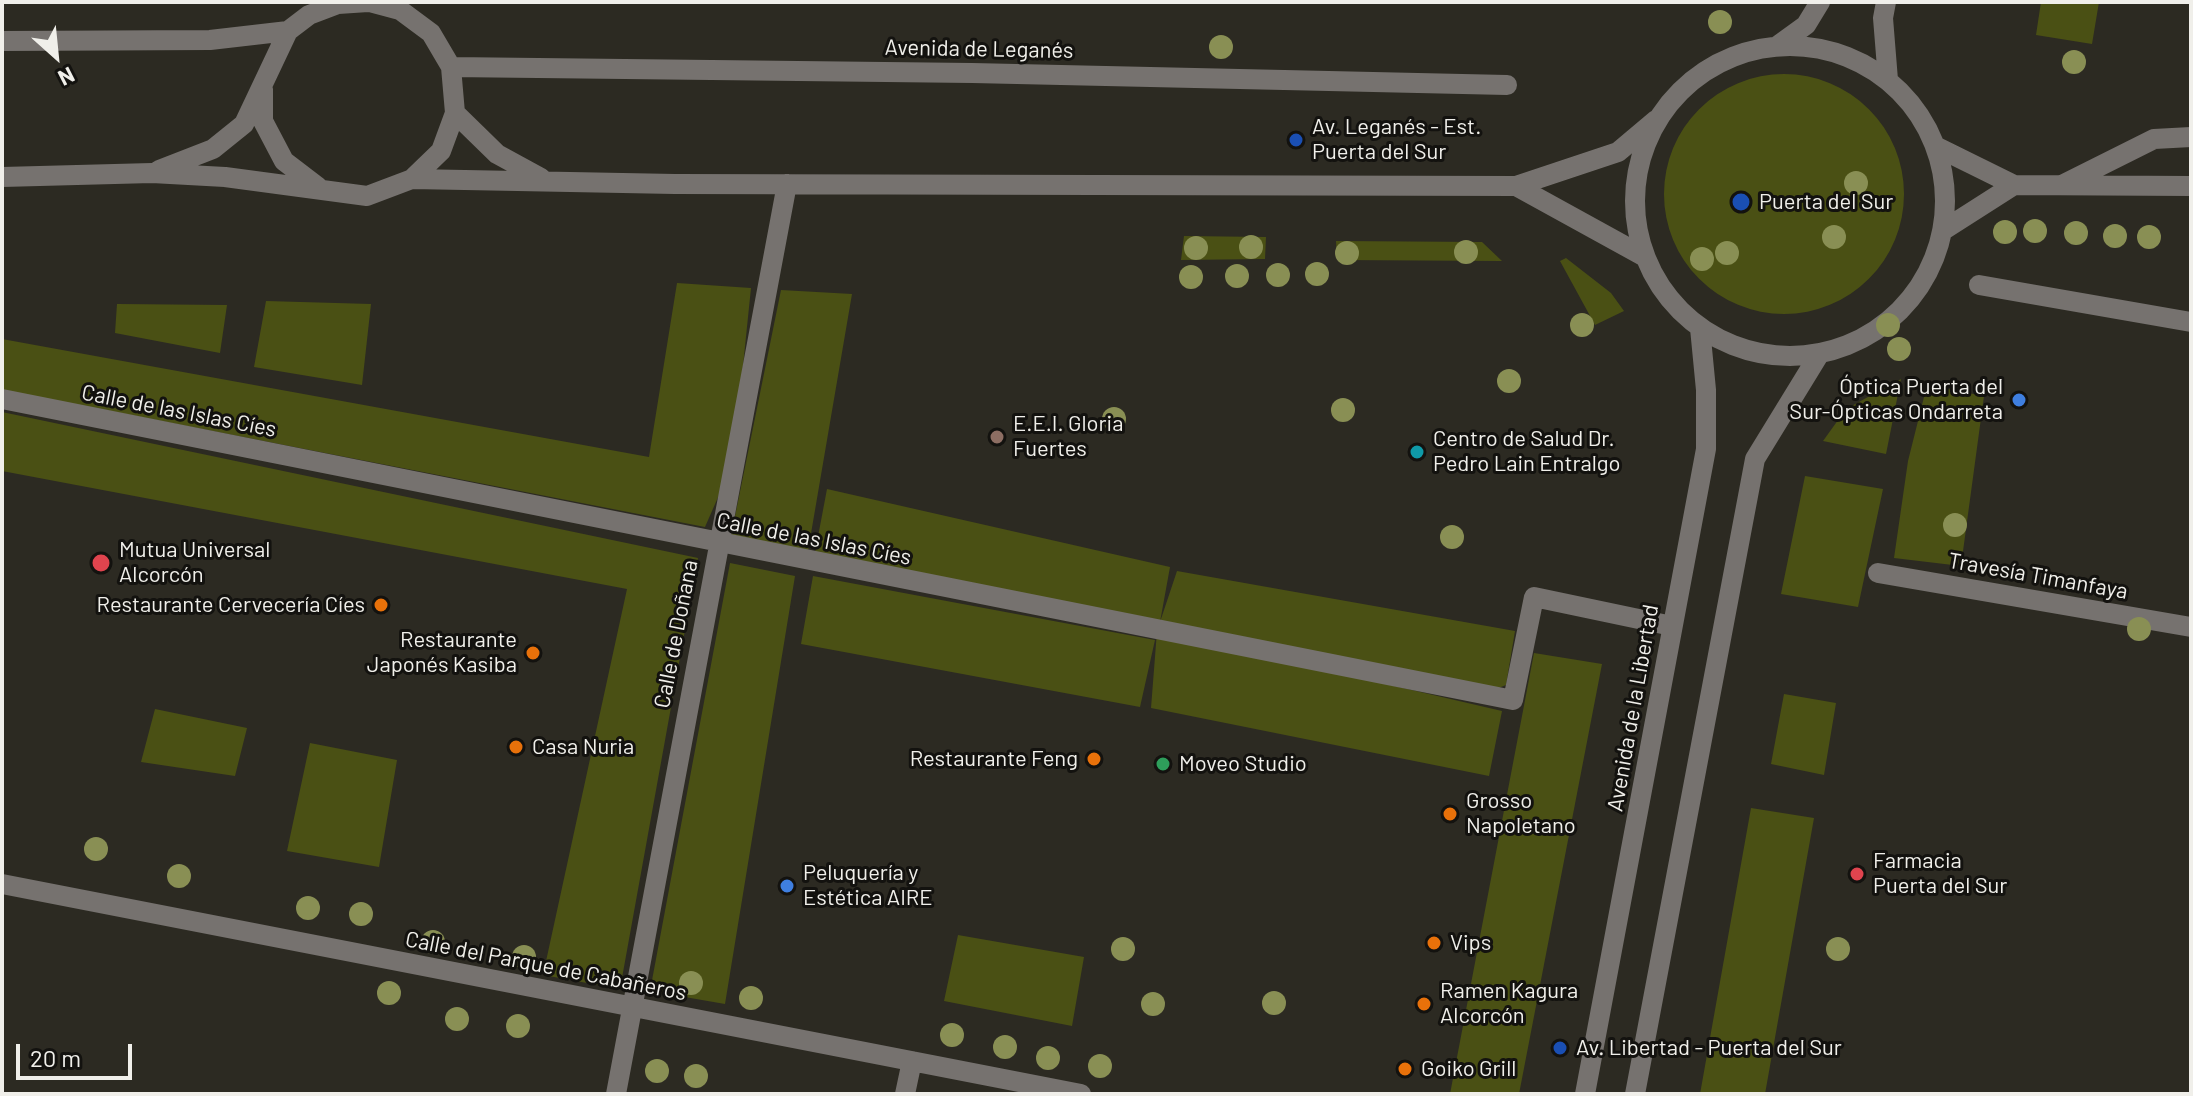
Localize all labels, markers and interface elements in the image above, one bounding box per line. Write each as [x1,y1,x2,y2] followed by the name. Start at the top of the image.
[16,16,96,96] north arrow
[884,34,1074,64] street label: Avenida de Leganés
[54,62,79,92] text: N
[1312,114,1481,166] place label: Av. Leganés - Est. Puerta del Sur
[1287,131,1305,149] marker: Av. Leganés - Est. Puerta del Sur
[1759,189,1893,215] place label: Puerta del Sur
[1730,191,1752,213] marker: Puerta del Sur
[1789,374,2003,426] place label: Óptica Puerta del Sur-Ópticas Ondarreta
[79,379,279,443] street label: Calle de las Islas Cíes
[2010,391,2028,409] marker: Óptica Puerta del Sur-Ópticas Ondarreta
[1013,411,1123,462] place label: E.E.I. Gloria Fuertes
[1433,426,1620,478] place label: Centro de Salud Dr. Pedro Lain Entralgo
[988,428,1006,446] marker: E.E.I. Gloria Fuertes
[1408,443,1426,461] marker: Centro de Salud Dr. Pedro Lain Entralgo
[714,507,914,571] street label: Calle de las Islas Cíes
[119,537,270,588] place label: Mutua Universal Alcorcón
[1946,547,2130,605] street label: Travesía Timanfaya
[90,552,112,574] marker: Mutua Universal Alcorcón
[649,558,703,710] street label: Calle de Doñana
[97,592,365,618] place label: Restaurante Cervecería Cíes
[372,596,390,614] marker: Restaurante Cervecería Cíes
[1602,602,1664,814] street label: Avenida de la Libertad
[367,627,517,678] place label: Restaurante Japonés Kasiba
[524,644,542,662] marker: Restaurante Japonés Kasiba
[532,734,634,760] place label: Casa Nuria
[507,738,525,756] marker: Casa Nuria
[910,746,1078,772] place label: Restaurante Feng
[1085,750,1103,768] marker: Restaurante Feng
[1179,751,1307,777] place label: Moveo Studio
[1154,755,1172,773] marker: Moveo Studio
[1466,788,1576,840] place label: Grosso Napoletano
[1441,805,1459,823] marker: Grosso Napoletano
[1873,848,2007,900] place label: Farmacia Puerta del Sur
[803,860,933,912] place label: Peluquería y Estética AIRE
[1848,865,1866,883] marker: Farmacia Puerta del Sur
[778,877,796,895] marker: Peluquería y Estética AIRE
[403,926,689,1006] street label: Calle del Parque de Cabañeros
[1450,930,1491,956] place label: Vips
[1425,934,1443,952] marker: Vips
[1440,978,1578,1030] place label: Ramen Kagura Alcorcón
[1415,995,1433,1013] marker: Ramen Kagura Alcorcón
[20,1028,136,1078] scale bar
[1576,1035,1842,1061] place label: Av. Libertad - Puerta del Sur
[1551,1039,1569,1057] marker: Av. Libertad - Puerta del Sur
[30,1043,81,1072] text: 20 m
[1421,1056,1516,1082] place label: Goiko Grill
[1396,1060,1414,1078] marker: Goiko Grill

